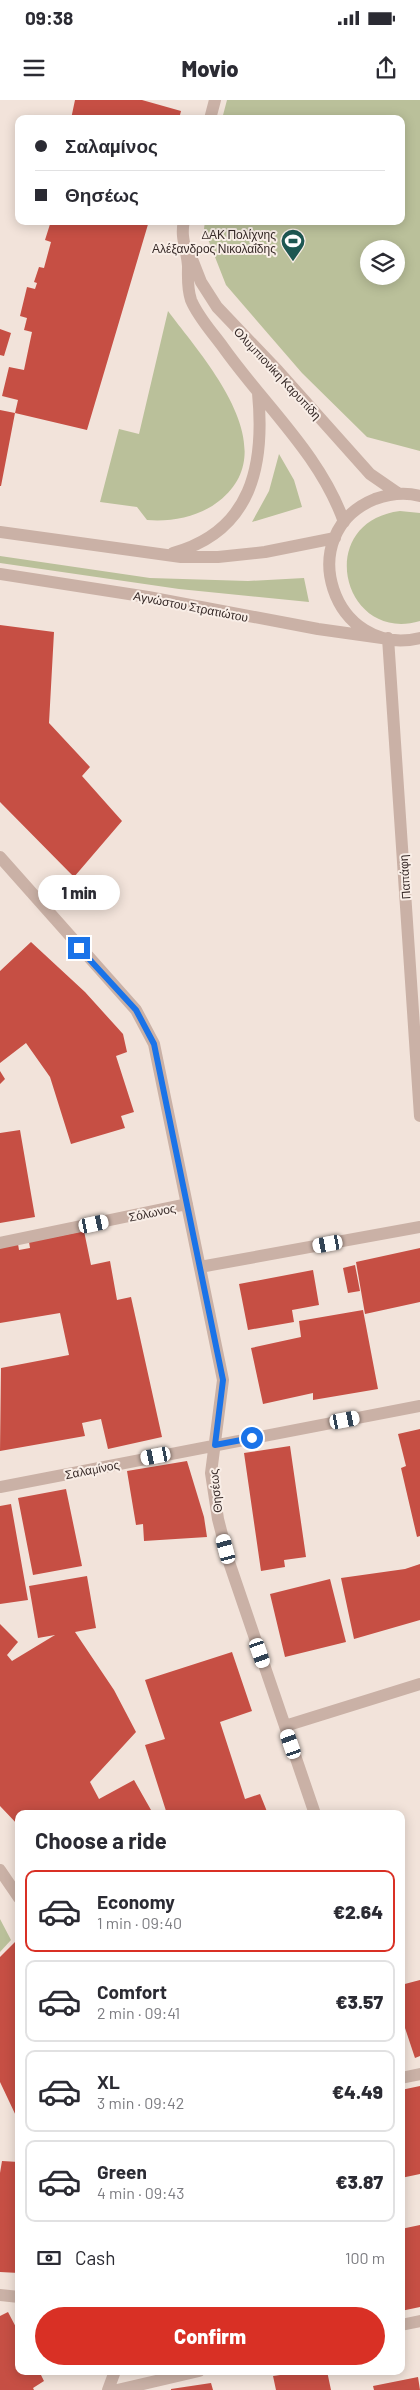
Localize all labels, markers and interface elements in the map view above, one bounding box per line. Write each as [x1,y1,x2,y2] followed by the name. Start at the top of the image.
[25,6,73,29] text: 09:38
[20,54,48,82] icon: menu
[372,54,400,82] icon: share
[182,55,238,81] text: Movio
[65,134,158,157] text: Σαλαμίνος
[65,183,139,206] text: Θησέως
[152,227,276,256] place label: ΔΑΚ Πολίχνης Αλέξανδρος Νικολαΐδης
[280,228,306,262] sports icon: ΔΑΚ Πολίχνης Αλέξανδρος Νικολαΐδης
[360,240,405,285] map controls
[360,240,405,285] button: layers
[231,324,324,423] street label: Ολυμπιονίκη Καρυπίδη
[132,588,250,625] street label: Αγνώστου Στρατιώτου
[395,854,414,900] street label: Παπάφη
[38,876,120,910] callout: 1 min
[61,883,97,902] text: 1 min
[68,937,90,959] route end
[127,1200,177,1225] street label: Σόλωνος
[77,1214,110,1234] car
[311,1234,344,1254] car
[328,1410,361,1430] car
[241,1427,263,1449] route start
[139,1446,172,1466] car
[64,1457,121,1482] street label: Σαλαμίνος
[206,1468,225,1514] street label: Θησέως
[214,1533,237,1565] car
[248,1636,271,1670] car
[279,1727,302,1761] car
[35,1827,167,1853] text: Choose a ride
[37,1889,82,1934] icon: car
[97,1890,175,1913] text: Economy
[333,1900,383,1923] text: €2.64
[97,1913,182,1932] text: 1 min · 09:40
[37,1979,82,2024] icon: car
[97,1980,167,2003] text: Comfort
[335,1990,383,2013] text: €3.57
[97,2003,180,2022] text: 2 min · 09:41
[37,2069,82,2114] icon: car
[97,2070,120,2093] text: XL
[332,2080,383,2103] text: €4.49
[97,2093,184,2112] text: 3 min · 09:42
[37,2159,82,2204] icon: car
[97,2160,147,2183] text: Green
[335,2170,383,2193] text: €3.87
[97,2183,185,2202] text: 4 min · 09:43
[35,2244,63,2272] icon: cash
[75,2246,116,2269] text: Cash
[345,2248,385,2267] text: 100 m
[35,2307,385,2365] button: Confirm

